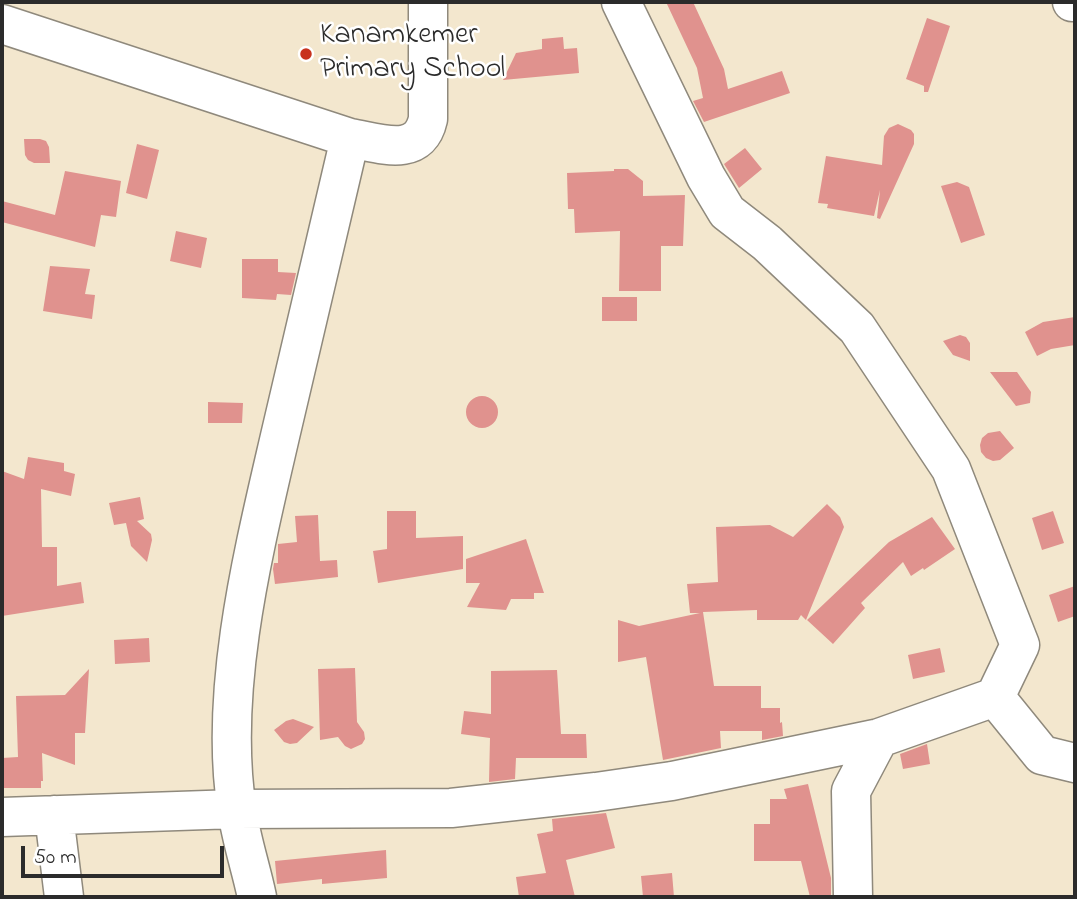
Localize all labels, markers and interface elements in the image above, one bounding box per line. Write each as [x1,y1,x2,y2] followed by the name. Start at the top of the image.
[320,19,505,90] place label: Kanamkemer Primary School
[298,46,314,62] marker: Kanamkemer Primary School
[24,832,228,876] scale bar
[34,843,77,873] text: 50 m

